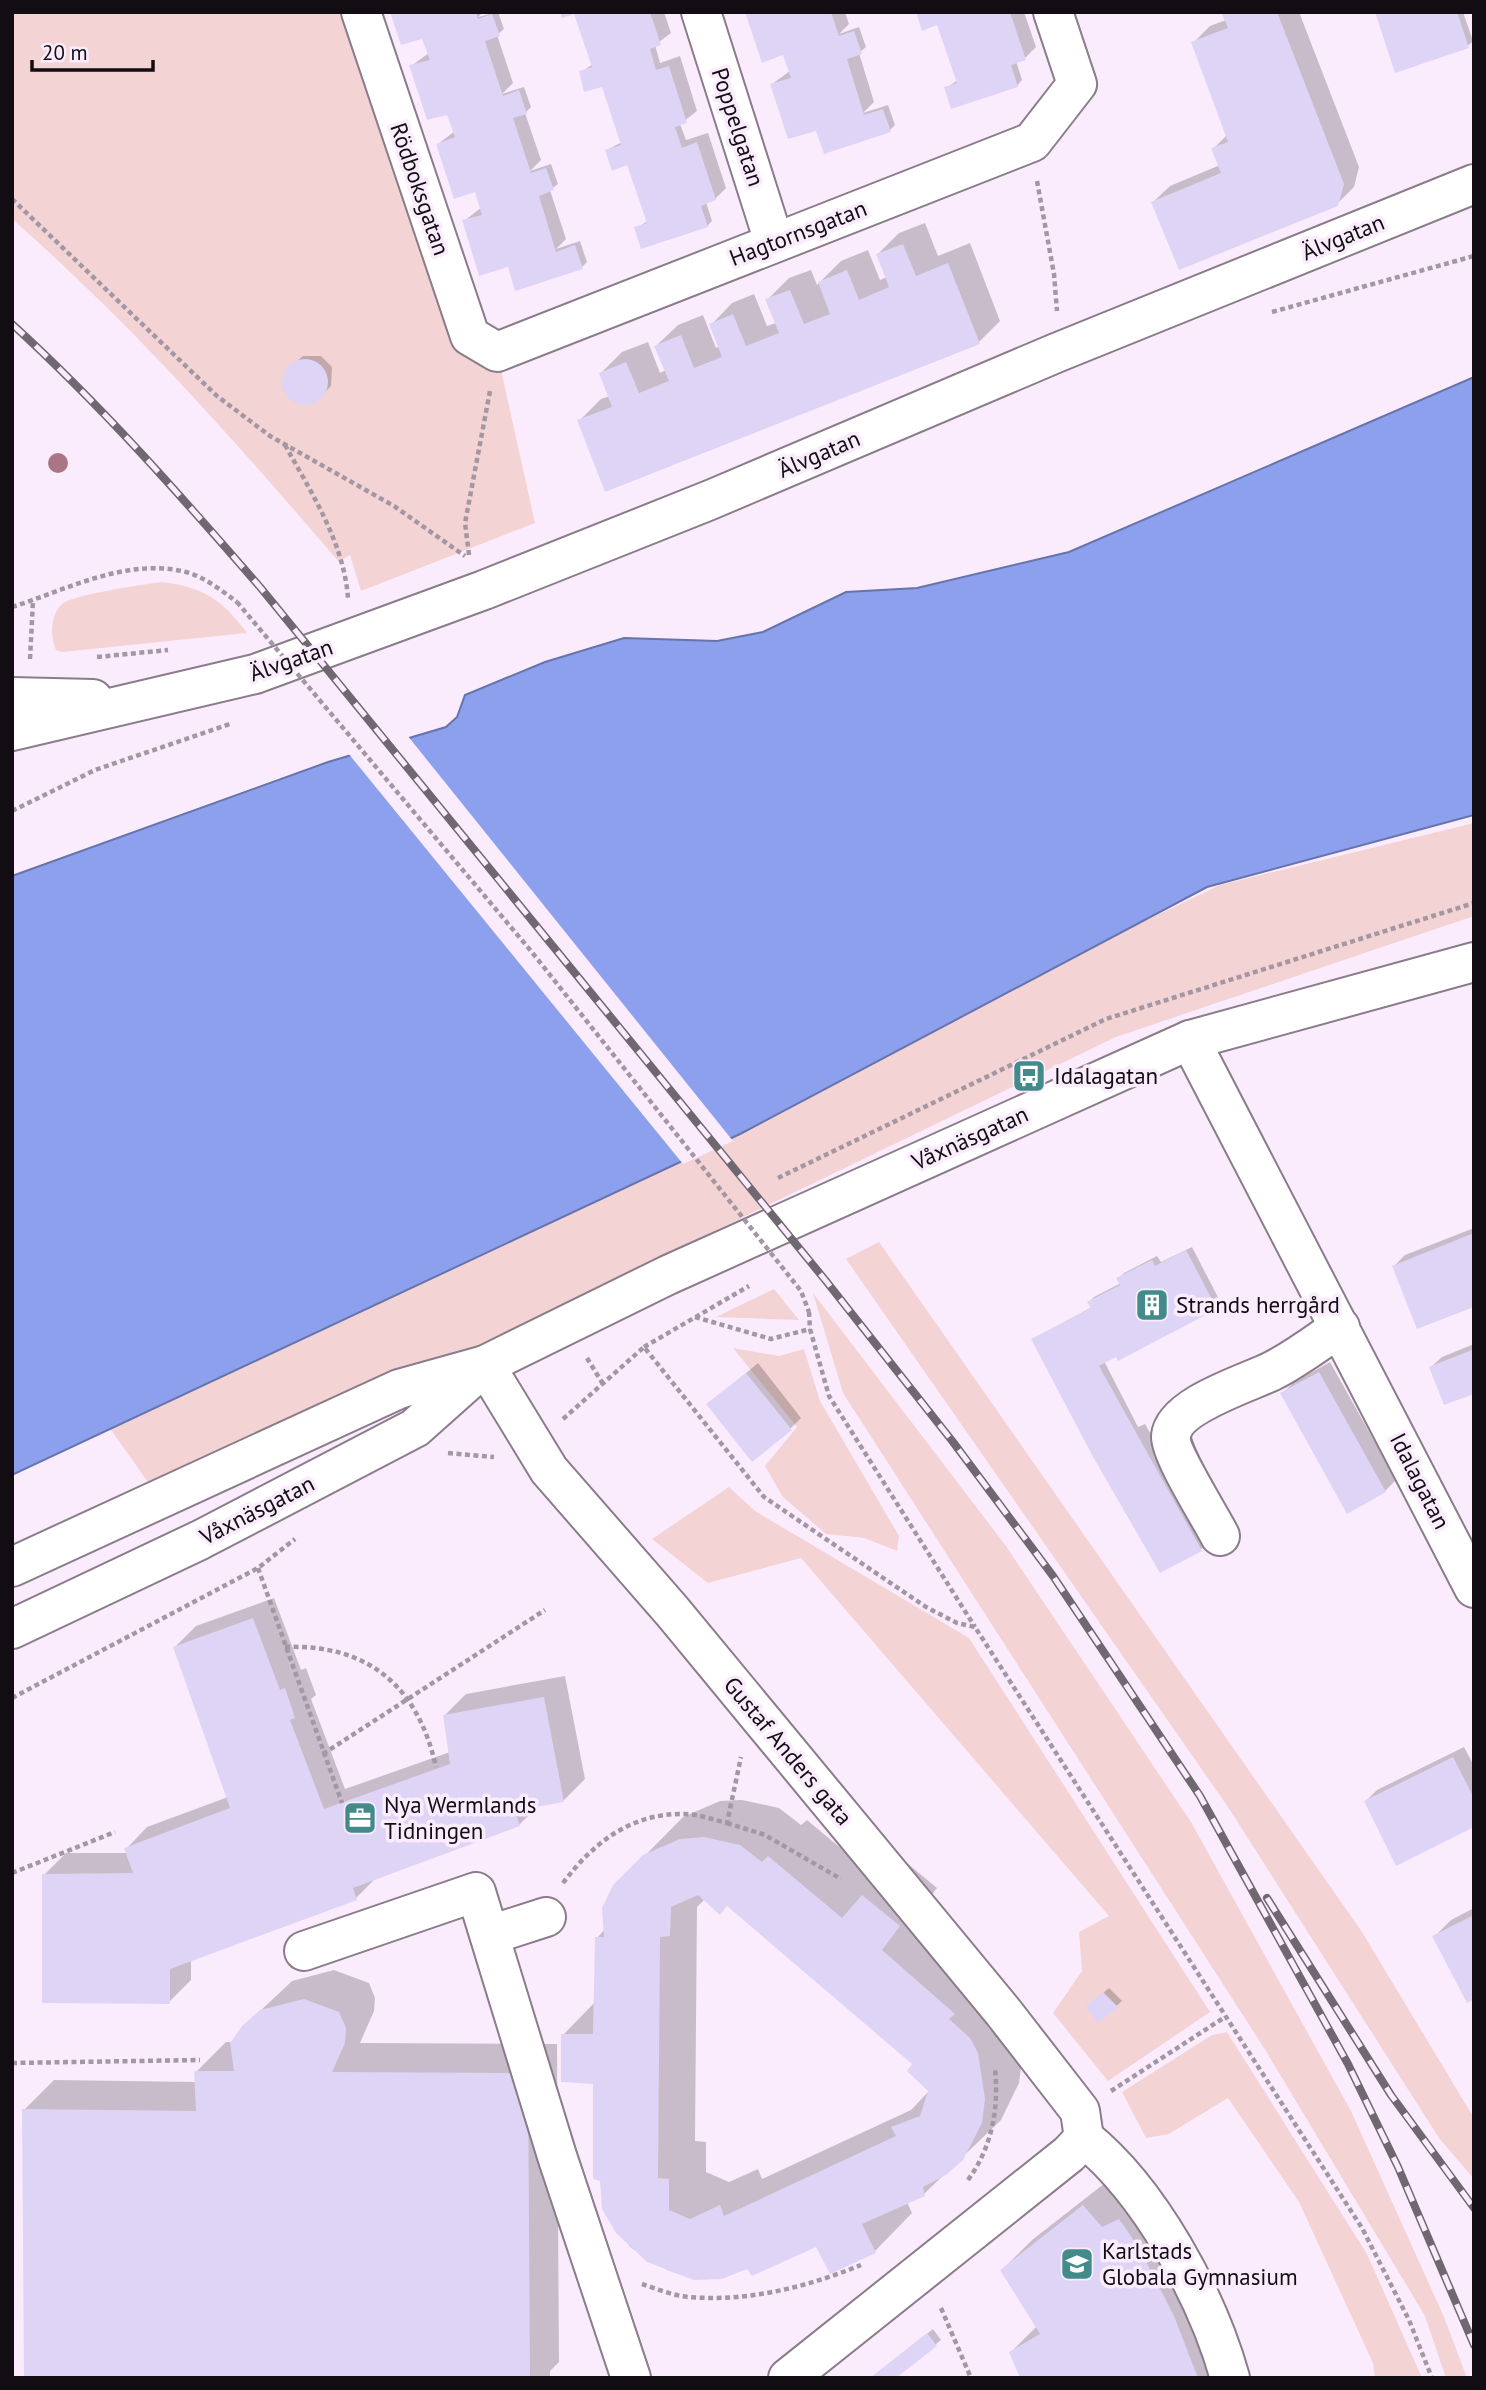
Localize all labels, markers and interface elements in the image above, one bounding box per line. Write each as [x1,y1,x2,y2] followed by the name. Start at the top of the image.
[32,28,152,72] scale bar
[42,39,88,66] text: 20 m
[706,64,771,190] street label: Poppelgatan
[384,119,457,259] street label: Rödboksgatan
[725,193,871,272] street label: Hagtornsgatan
[1297,207,1388,266] street label: Älvgatan
[773,423,864,484] street label: Älvgatan
[245,632,336,687] street label: Älvgatan
[1010,1057,1048,1095] bus stop icon: Idalagatan
[1054,1061,1158,1090] place label: Idalagatan
[906,1099,1033,1177] street label: Våxnäsgatan
[1133,1286,1171,1324] building icon: Strands herrgård
[1176,1290,1340,1319] place label: Strands herrgård
[1384,1428,1457,1534] street label: Idalagatan
[194,1468,319,1551] street label: Våxnäsgatan
[718,1671,859,1831] street label: Gustaf Anders gata
[384,1790,536,1845] place label: Nya Wermlands Tidningen
[341,1799,379,1837] office icon: Nya Wermlands Tidningen
[1102,2236,1298,2291] place label: Karlstads Globala Gymnasium
[1058,2245,1096,2283] school or university icon: Karlstads Globala Gymnasium

